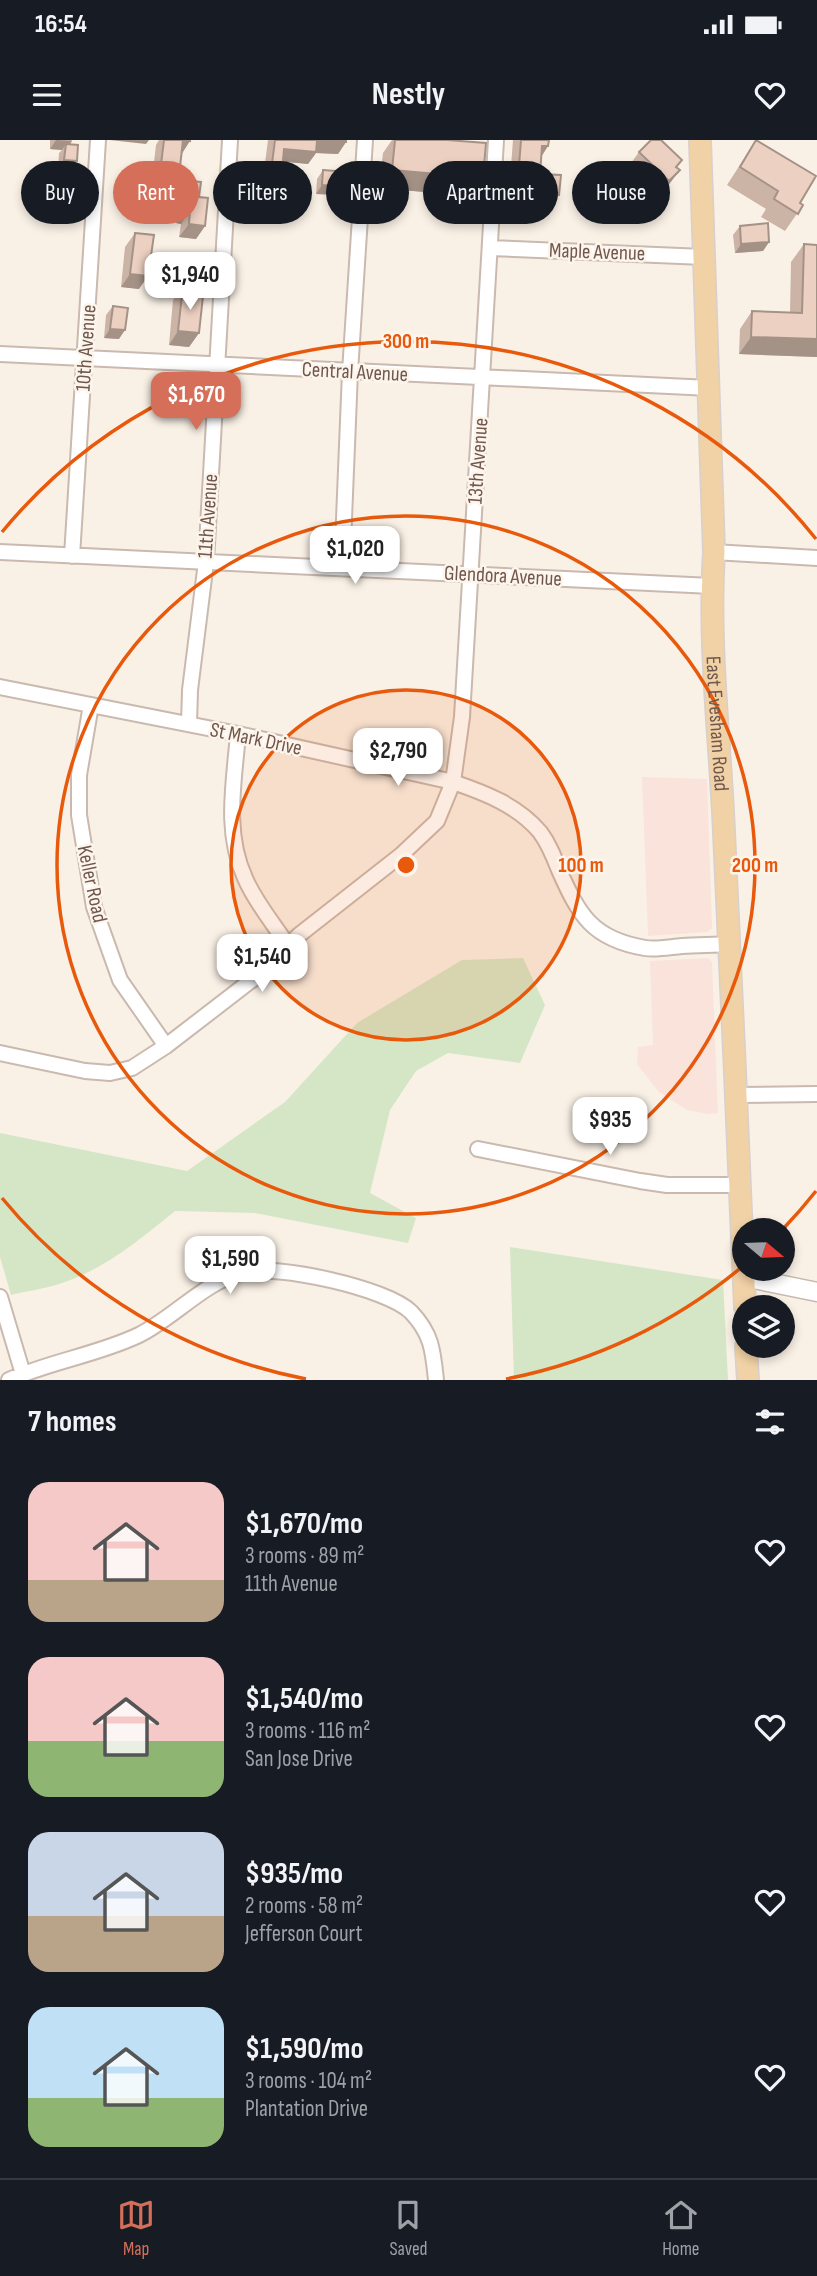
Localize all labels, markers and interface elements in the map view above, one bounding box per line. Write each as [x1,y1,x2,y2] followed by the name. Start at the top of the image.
[35,9,87,40] text: 16:54
[372,75,445,114] text: Nestly
[28,76,66,114] icon: menu
[751,76,789,114] icon: heart
[21,161,99,224] chip: Buy
[113,161,199,224] chip: Rent
[213,161,312,224] chip: Filters
[326,161,409,224] chip: New
[423,161,558,224] chip: Apartment
[572,161,670,224] chip: House
[548,238,646,266] street label: Maple Avenue
[133,253,247,312] pin: $1,940
[160,261,220,289] text: $1,940
[71,304,101,392] street label: 10th Avenue
[383,329,429,354] text: 300 m
[301,357,409,387] street label: Central Avenue
[139,372,253,432] pin: $1,670
[167,381,225,409] text: $1,670
[463,417,493,505] street label: 13th Avenue
[193,473,223,559] street label: 11th Avenue
[298,526,412,586] pin: $1,020
[326,535,384,563] text: $1,020
[444,560,562,592] street label: Glendora Avenue
[701,656,734,792] street label: East Evesham Road
[208,717,304,761] street label: St Mark Drive
[341,728,455,788] pin: $2,790
[369,737,427,765] text: $2,790
[72,843,112,925] street label: Keller Road
[394,853,418,877] centre of rings
[558,853,604,878] text: 100 m
[732,853,778,878] text: 200 m
[205,934,319,994] pin: $1,540
[233,943,291,971] text: $1,540
[569,1098,651,1157] pin: $935
[588,1106,632,1134] text: $935
[732,1218,794,1281] north arrow
[732,1218,795,1358] map controls
[173,1236,287,1296] pin: $1,590
[201,1245,259,1273] text: $1,590
[732,1295,795,1358] button: layers
[751,1403,789,1441] icon: filters
[28,1404,116,1440] text: 7 homes
[245,1506,363,1542] text: $1,670/mo
[84,1510,168,1594] icon: home
[751,1533,789,1571] icon: heart
[245,1542,364,1570] text: 3 rooms · 89 m²
[245,1570,338,1598] text: 11th Avenue
[245,1681,363,1717] text: $1,540/mo
[84,1685,168,1769] icon: home
[751,1708,789,1746] icon: heart
[245,1717,370,1745] text: 3 rooms · 116 m²
[245,1745,353,1773] text: San Jose Drive
[245,1856,343,1892] text: $935/mo
[84,1860,168,1944] icon: home
[751,1883,789,1921] icon: heart
[245,1892,363,1920] text: 2 rooms · 58 m²
[245,1920,362,1948] text: Jefferson Court
[245,2031,364,2067] text: $1,590/mo
[84,2035,168,2119] icon: home
[751,2058,789,2096] icon: heart
[245,2067,372,2095] text: 3 rooms · 104 m²
[245,2095,368,2123] text: Plantation Drive
[117,2196,155,2261] tab: Map
[389,2196,428,2261] tab: Saved
[662,2196,700,2261] tab: Home

